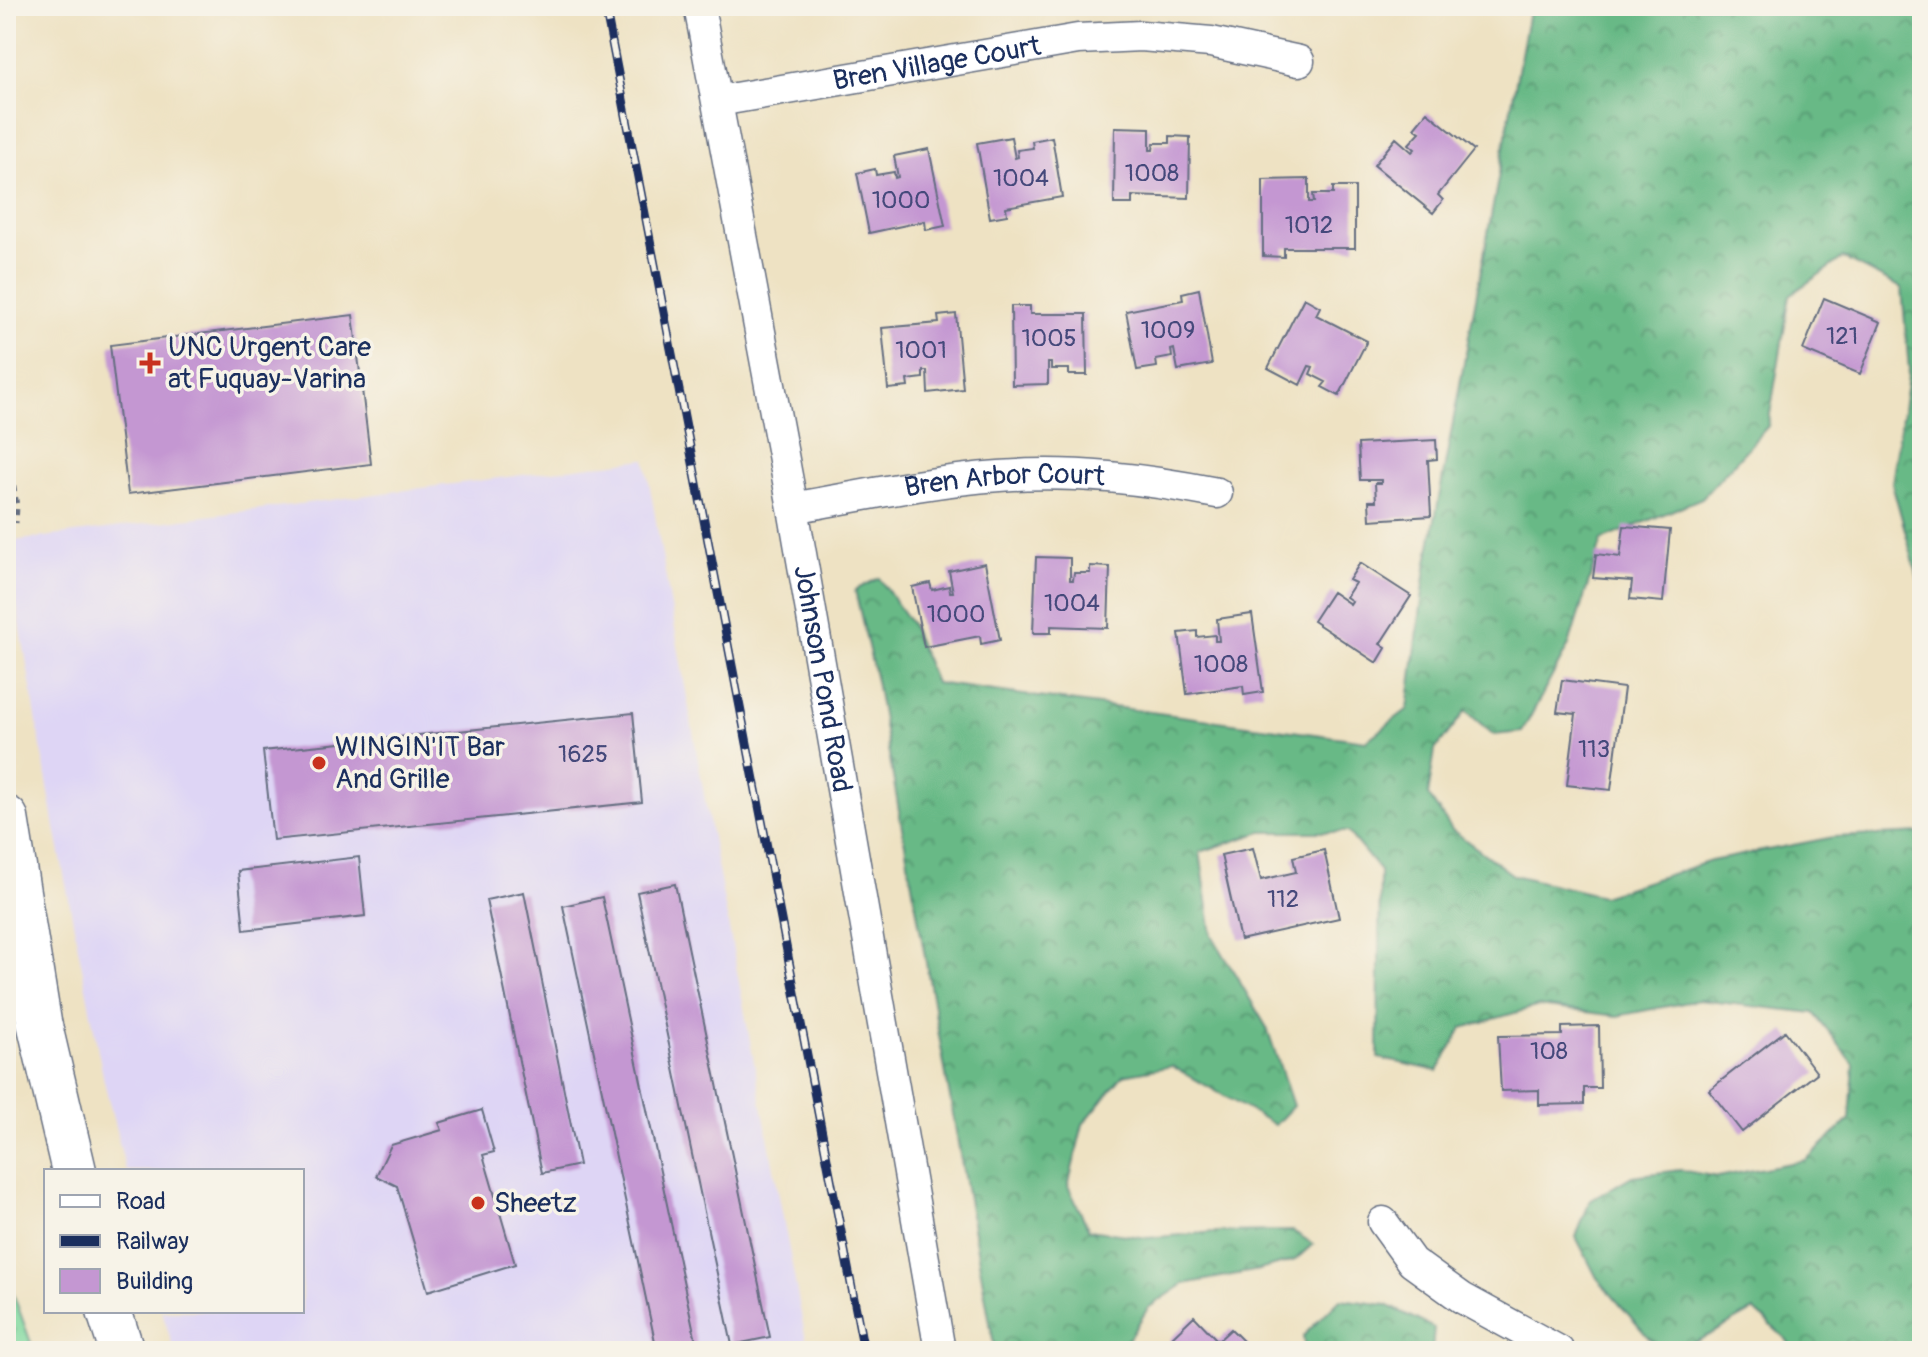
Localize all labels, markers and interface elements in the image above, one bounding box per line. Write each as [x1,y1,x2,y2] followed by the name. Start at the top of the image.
[830,28,1044,98] street label: Bren Village Court
[1125,159,1179,188] house number: 1008
[993,164,1049,193] house number: 1004
[872,186,930,215] house number: 1000
[1285,211,1333,240] house number: 1012
[1141,316,1195,345] house number: 1009
[1826,322,1858,351] house number: 121
[1021,324,1077,353] house number: 1005
[168,330,371,397] place label: UNC Urgent Care at Fuquay-Varina
[895,336,947,365] house number: 1001
[139,352,161,374] marker: UNC Urgent Care at Fuquay-Varina
[902,457,1107,505] street label: Bren Arbor Court
[786,562,860,795] street label: Johnson Pond Road
[1044,589,1100,618] house number: 1004
[927,600,985,629] house number: 1000
[1194,650,1248,679] house number: 1008
[335,730,505,797] place label: WINGIN'IT Bar And Grille
[1578,735,1610,764] house number: 113
[558,740,608,769] house number: 1625
[310,754,328,772] marker: WINGIN'IT Bar And Grille
[1267,885,1299,914] house number: 112
[1530,1037,1568,1066] house number: 108
[44,1169,304,1313] legend
[494,1186,577,1221] place label: Sheetz
[116,1187,166,1216] text: Road
[469,1194,487,1212] marker: Sheetz
[116,1227,189,1256] text: Railway
[116,1267,193,1296] text: Building

